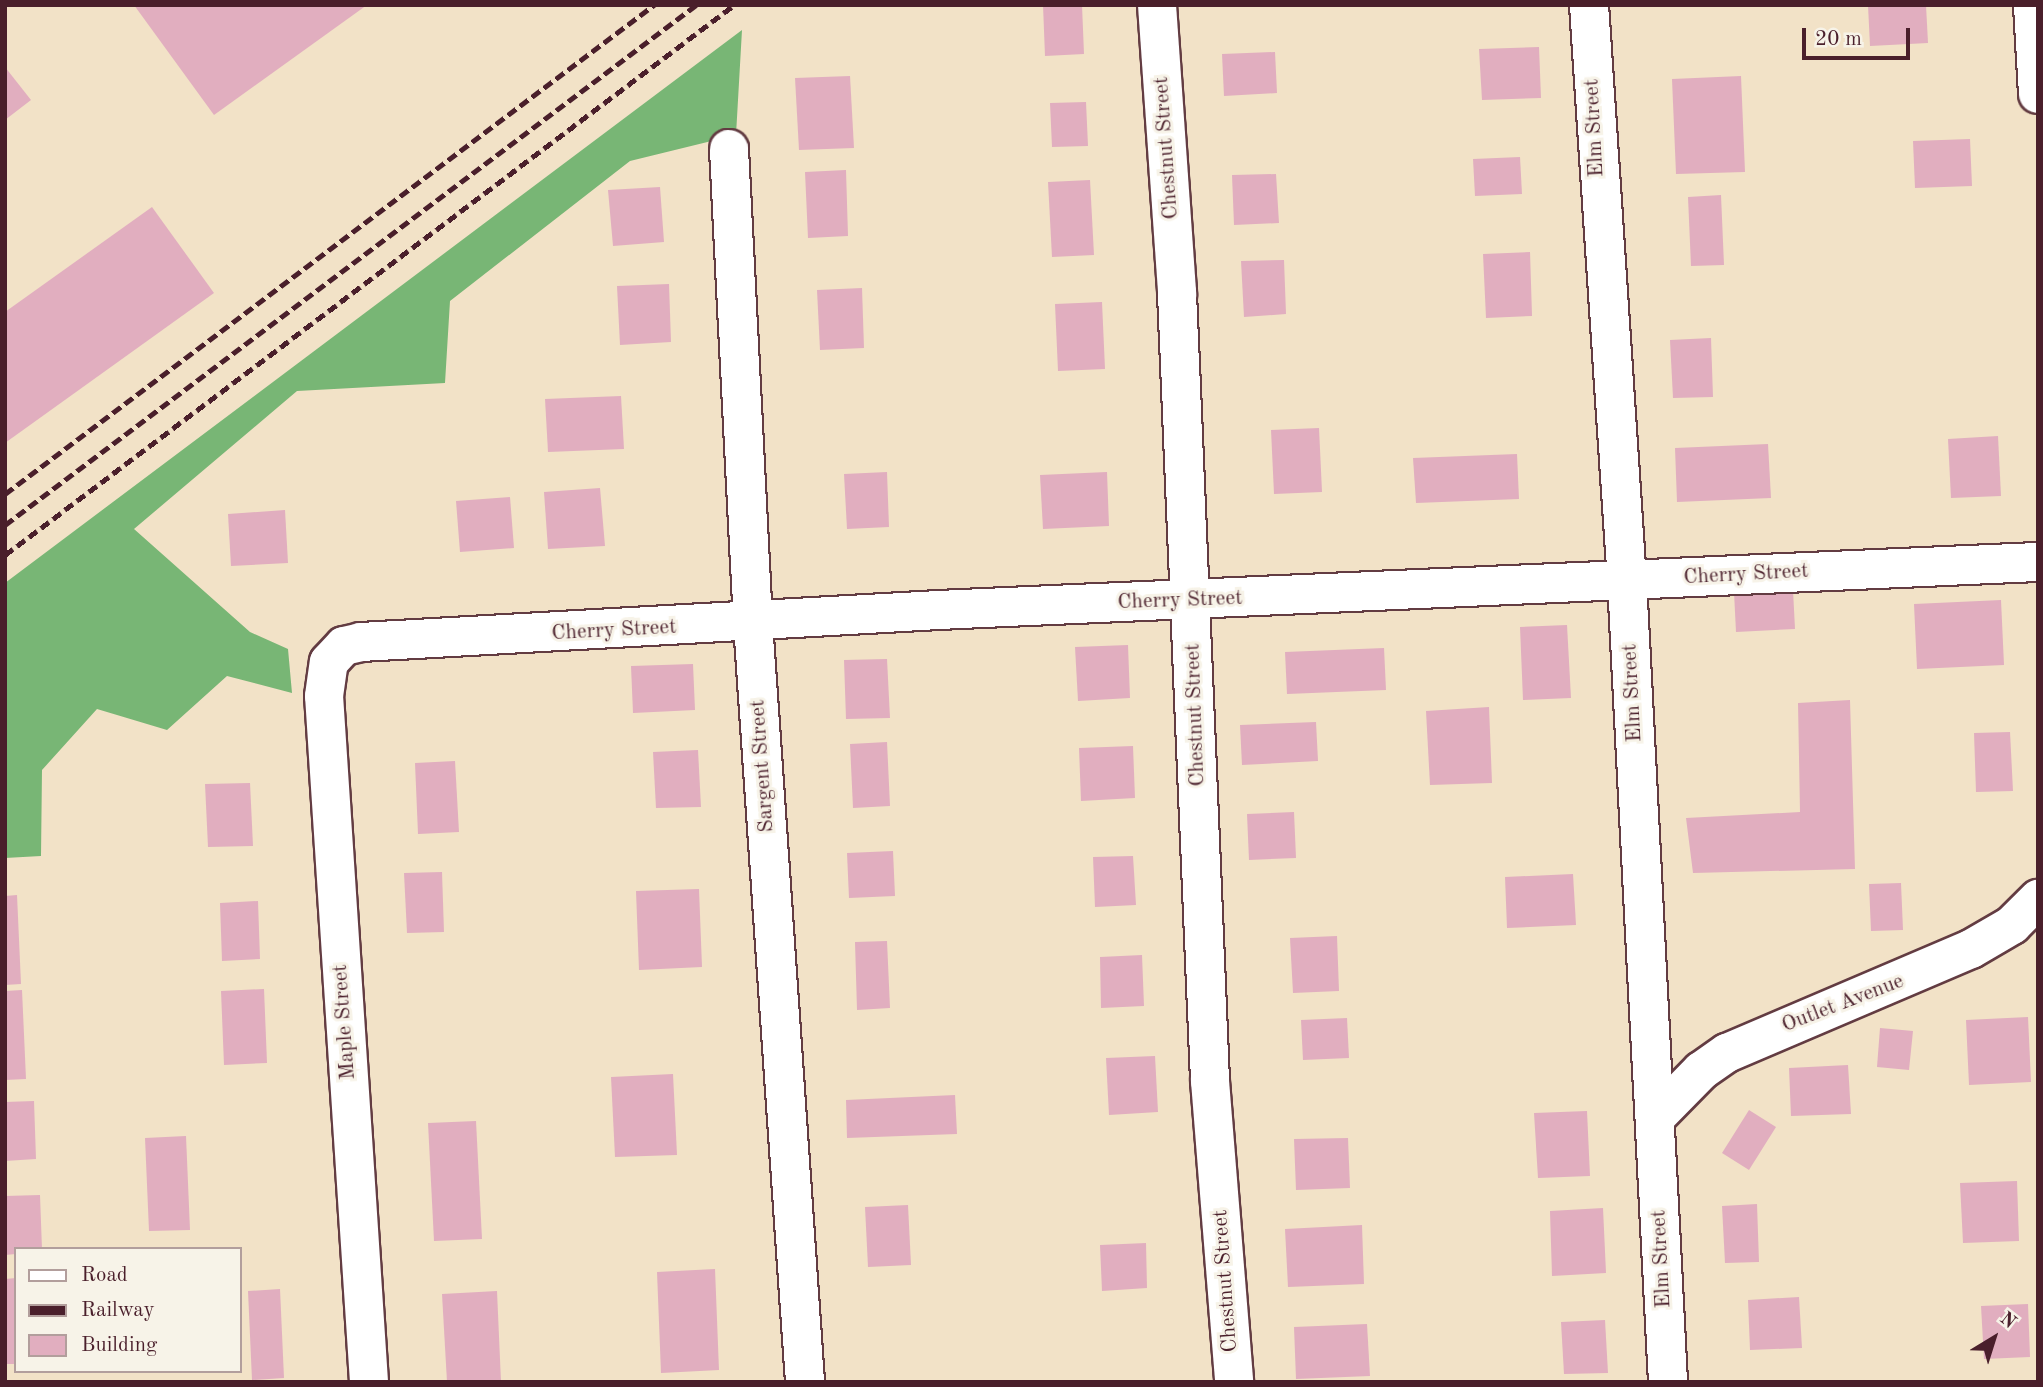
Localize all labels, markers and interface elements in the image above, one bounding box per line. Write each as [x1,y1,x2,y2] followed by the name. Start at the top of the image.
[1805,14,1913,58] scale bar
[1815,29,1862,50] text: 20 m
[1149,76,1185,220] street label: Chestnut Street
[1580,78,1610,178] street label: Elm Street
[1683,559,1809,591] street label: Cherry Street
[1117,586,1243,616] street label: Cherry Street
[551,615,677,647] street label: Cherry Street
[1181,643,1211,787] street label: Chestnut Street
[1618,643,1648,743] street label: Elm Street
[746,699,780,833] street label: Sargent Street
[328,963,362,1081] street label: Maple Street
[1778,969,1908,1039] street label: Outlet Avenue
[1208,1209,1244,1353] street label: Chestnut Street
[1647,1209,1677,1309] street label: Elm Street
[14,1247,242,1373] legend
[81,1265,128,1286] text: Road
[81,1300,155,1321] text: Railway
[1959,1303,2029,1373] north arrow
[1996,1309,2019,1333] text: N
[81,1335,157,1356] text: Building

